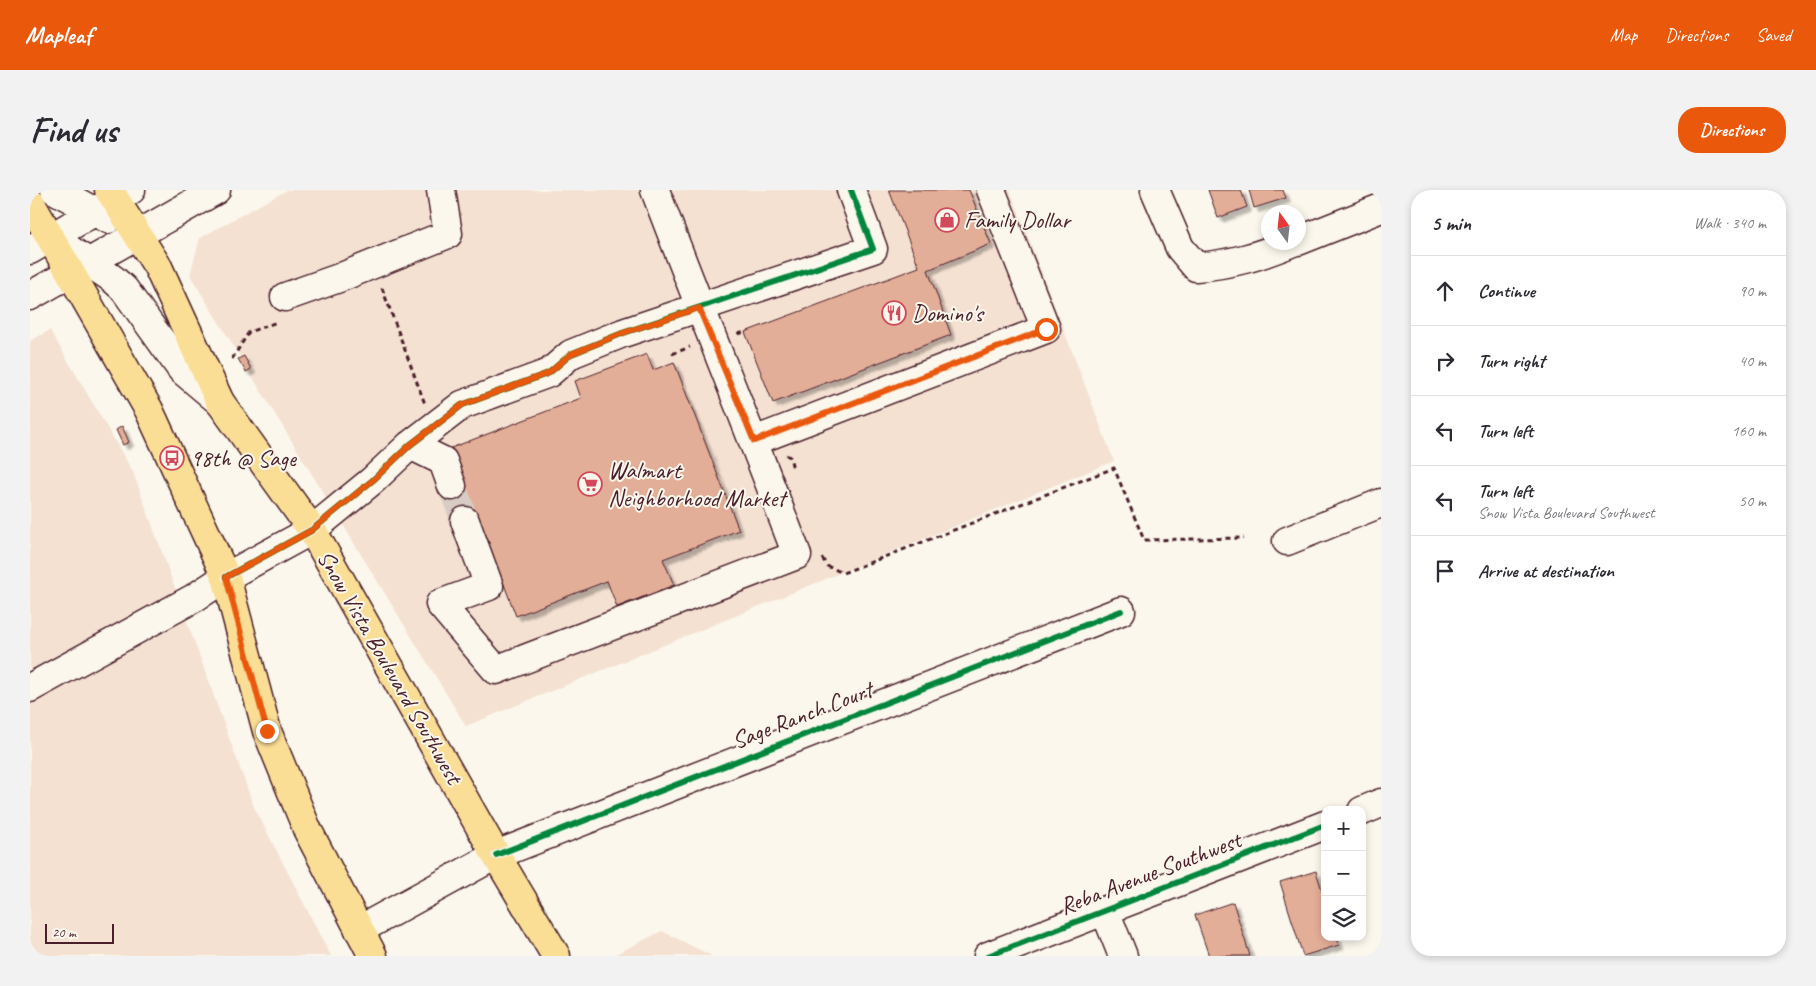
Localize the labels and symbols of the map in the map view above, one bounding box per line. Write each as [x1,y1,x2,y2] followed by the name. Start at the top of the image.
[964,205,1073,235] place label: Family Dollar
[1261,205,1306,250] north arrow
[934,207,960,233] shop icon: Family Dollar
[912,298,986,328] place label: Domino's
[881,300,907,326] restaurant icon: Domino's
[1035,318,1058,341] route start
[190,443,298,473] place label: 98th @ Sage
[159,445,185,471] bus stop icon: 98th @ Sage
[608,455,788,513] place label: Walmart Neighborhood Market
[577,471,603,497] supermarket icon: Walmart Neighborhood Market
[311,545,470,791] street label: Snow Vista Boulevard Southwest
[728,673,879,756] street label: Sage Ranch Court
[256,720,279,743] route end
[1055,824,1247,921] street label: Reba Avenue Southwest
[45,921,114,944] scale bar

